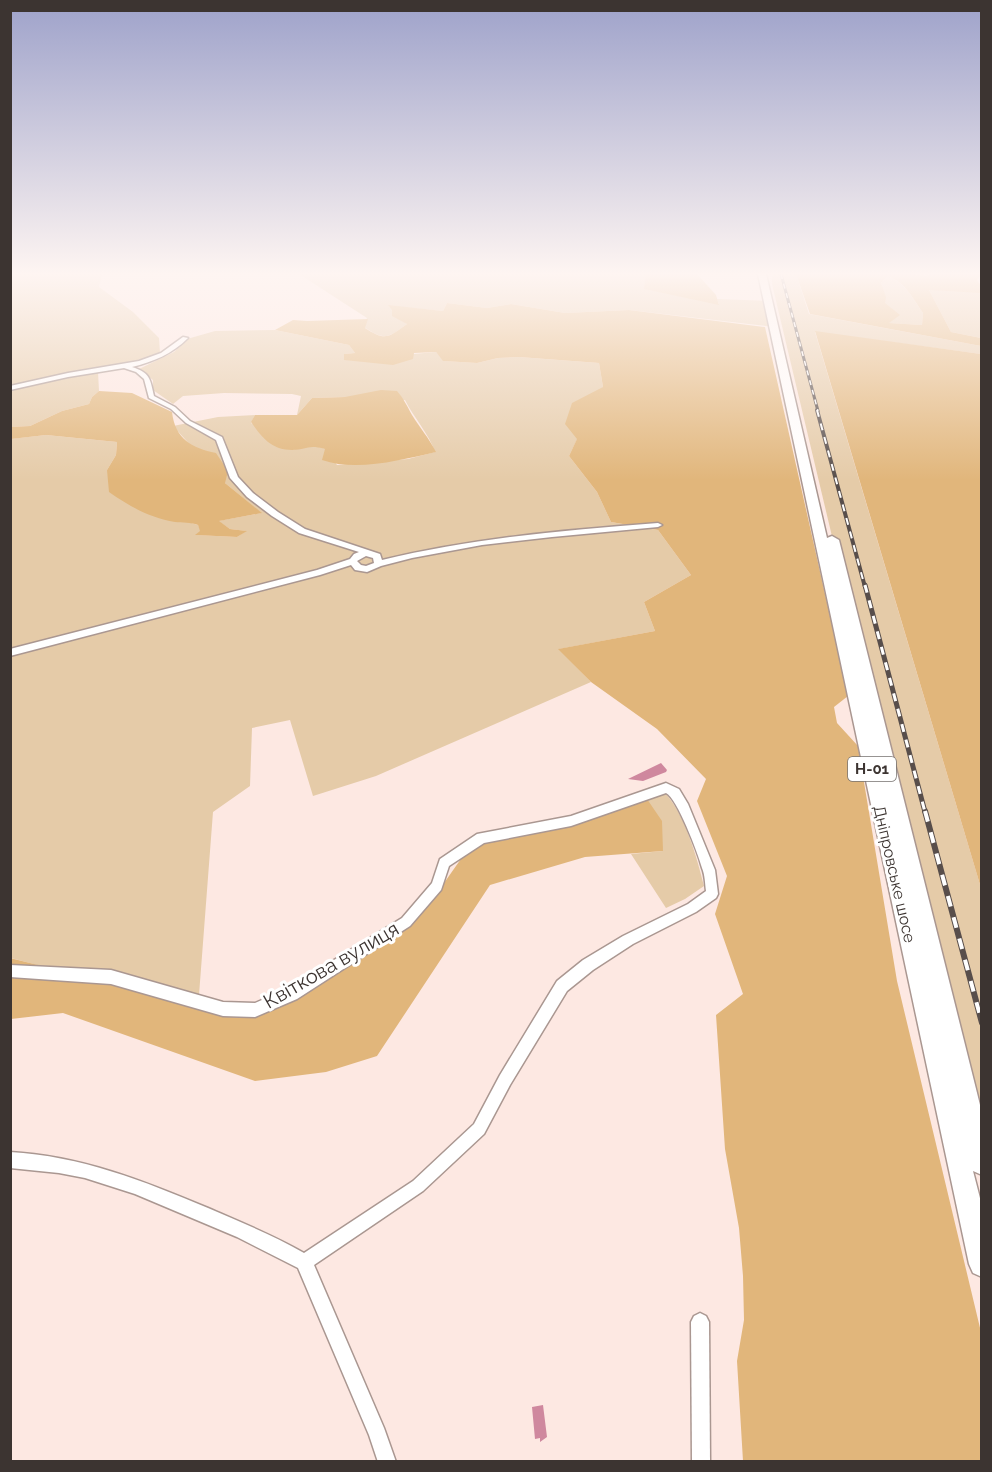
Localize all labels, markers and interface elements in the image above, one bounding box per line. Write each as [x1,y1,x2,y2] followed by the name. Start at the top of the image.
[848,757,896,781] road number: Н-01
[869,804,920,945] street label: Дніпровське шосе
[259,916,403,1014] street label: Квіткова вулиця

